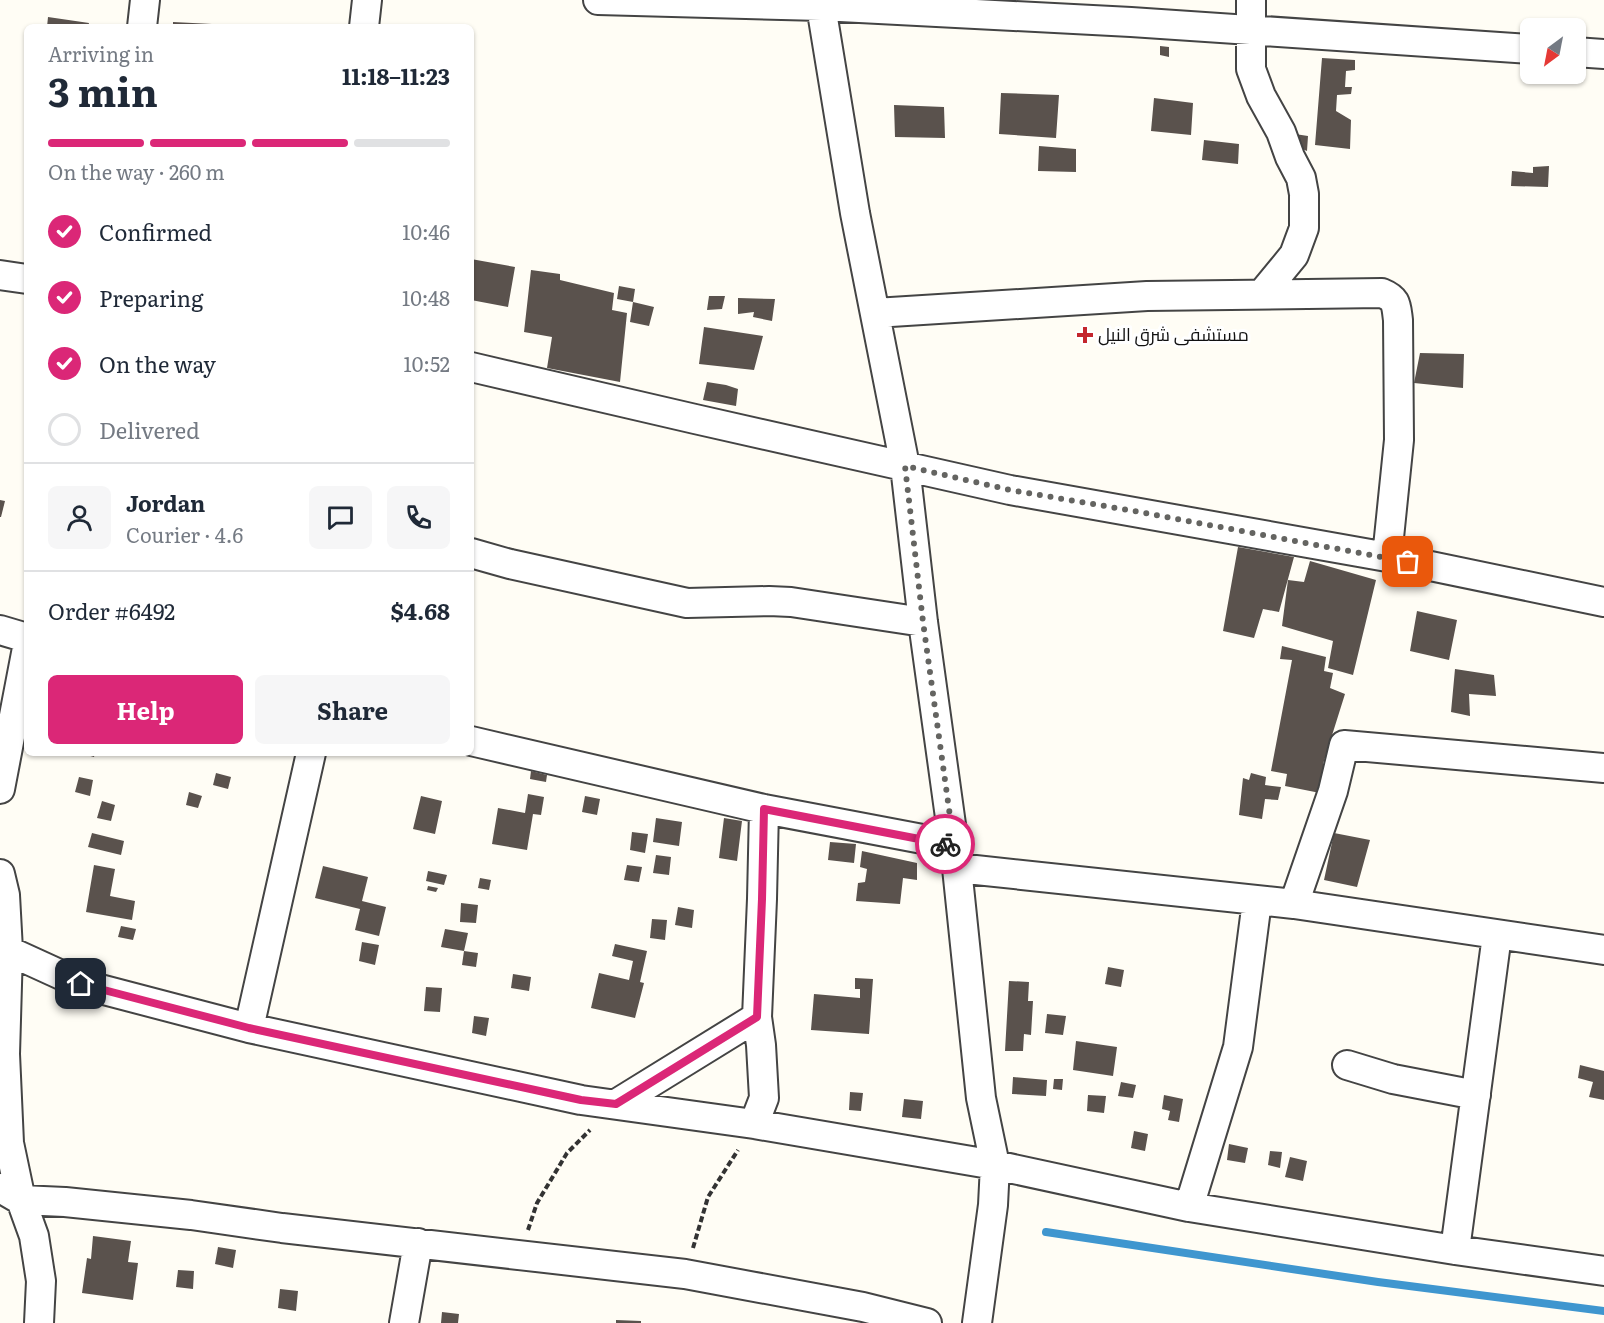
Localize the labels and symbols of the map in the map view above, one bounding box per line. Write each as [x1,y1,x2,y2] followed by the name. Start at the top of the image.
[1520,18,1586,84] north arrow
[1098,320,1249,347] place label: مستشفى شرق النيل
[1076,326,1094,344] marker: مستشفى شرق النيل
[1382,536,1433,587] pin
[915,814,975,874] courier
[55,958,106,1009] pin

